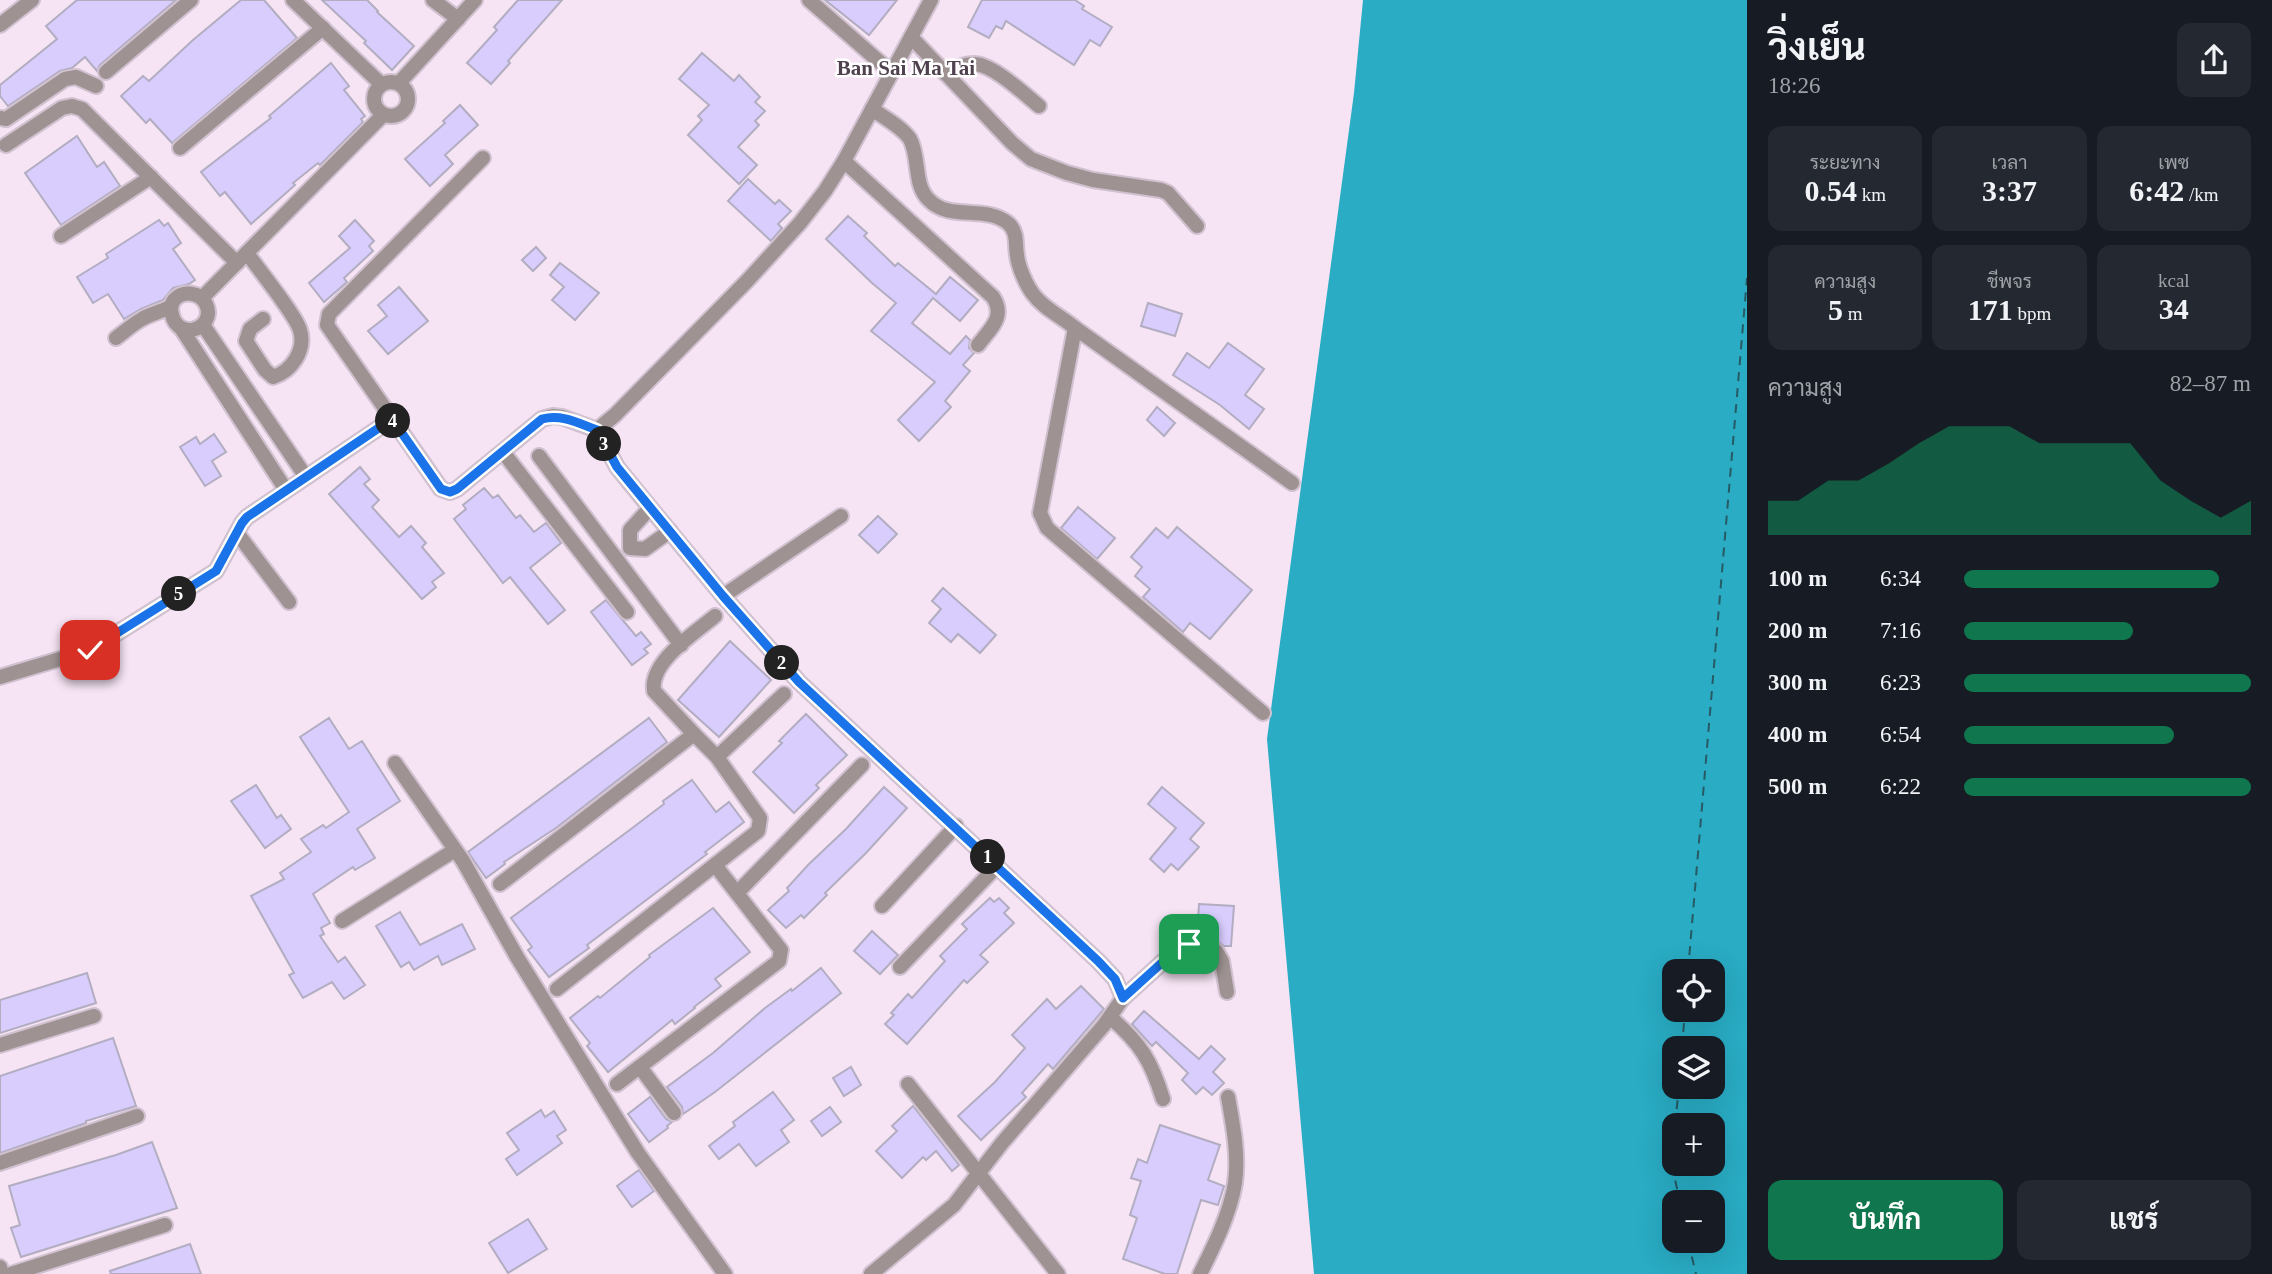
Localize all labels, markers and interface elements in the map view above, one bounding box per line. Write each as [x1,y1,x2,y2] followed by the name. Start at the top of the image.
[2177,23,2251,97] button: share
[1768,26,1866,68] text: วิ่งเย็น
[837,56,975,80] district label: Ban Sai Ma Tai
[1768,73,1820,98] text: 18:26
[1810,152,1881,173] text: ระยะทาง
[1992,152,2027,173] text: เวลา
[2158,152,2189,173] text: เพซ
[1804,174,1857,207] text: 0.54
[1982,174,2037,207] text: 3:37
[2129,174,2184,207] text: 6:42
[1857,184,1886,205] text: km
[2184,184,2218,205] text: /km
[2158,270,2190,291] text: kcal
[1814,271,1876,292] text: ความสูง
[1987,271,2032,292] text: ชีพจร
[2159,292,2189,325] text: 34
[1828,293,1843,326] text: 5
[1968,293,2013,326] text: 171
[1843,303,1862,324] text: m
[2013,303,2051,324] text: bpm
[2170,371,2251,396] text: 82–87 m
[1768,376,1843,401] text: ความสูง
[376,404,410,438] pin: 4
[388,410,397,431] text: 4
[586,426,622,462] pin: 3
[599,433,608,454] text: 3
[1768,566,1827,591] text: 100 m
[1880,566,1921,591] text: 6:34
[162,576,196,612] pin: 5
[174,583,183,604] text: 5
[1768,618,1827,643] text: 200 m
[1880,618,1921,643] text: 7:16
[60,620,120,680] pin
[71,631,109,669] icon: check
[764,646,800,680] pin: 2
[777,652,786,673] text: 2
[1768,670,1827,695] text: 300 m
[1880,670,1921,695] text: 6:23
[1768,722,1827,747] text: 400 m
[1880,722,1921,747] text: 6:54
[1768,774,1827,799] text: 500 m
[1880,774,1921,799] text: 6:22
[970,840,1006,874] pin: 1
[983,846,992,867] text: 1
[1159,914,1219,974] pin
[1170,925,1208,963] icon: arrive
[1662,959,1725,1253] map controls
[1662,959,1725,1022] button: locate
[1662,1036,1725,1099] button: layers
[1662,1113,1725,1176] button: +
[1768,1180,2003,1260] button: บันทึก
[2017,1180,2251,1260] button: แชร์
[1662,1190,1725,1253] button: −

